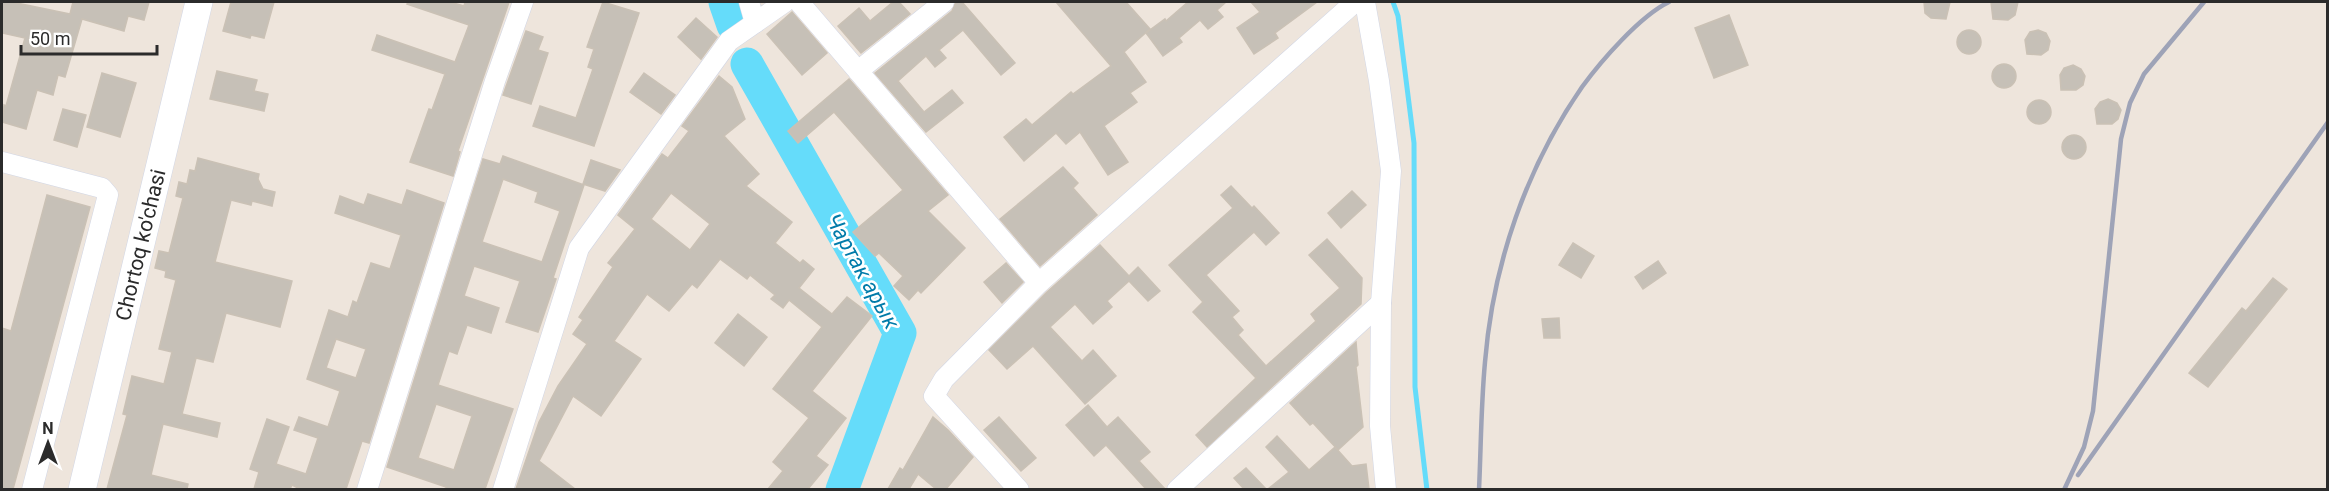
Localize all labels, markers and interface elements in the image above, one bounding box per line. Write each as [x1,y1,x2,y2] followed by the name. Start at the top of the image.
[21,18,158,56] scale bar
[30,28,70,49] text: 50 m
[111,167,170,323] street label: Chortoq ko'chasi
[821,209,905,334] water label: Чартак арык
[18,413,78,473] north arrow
[42,419,54,438] text: N

